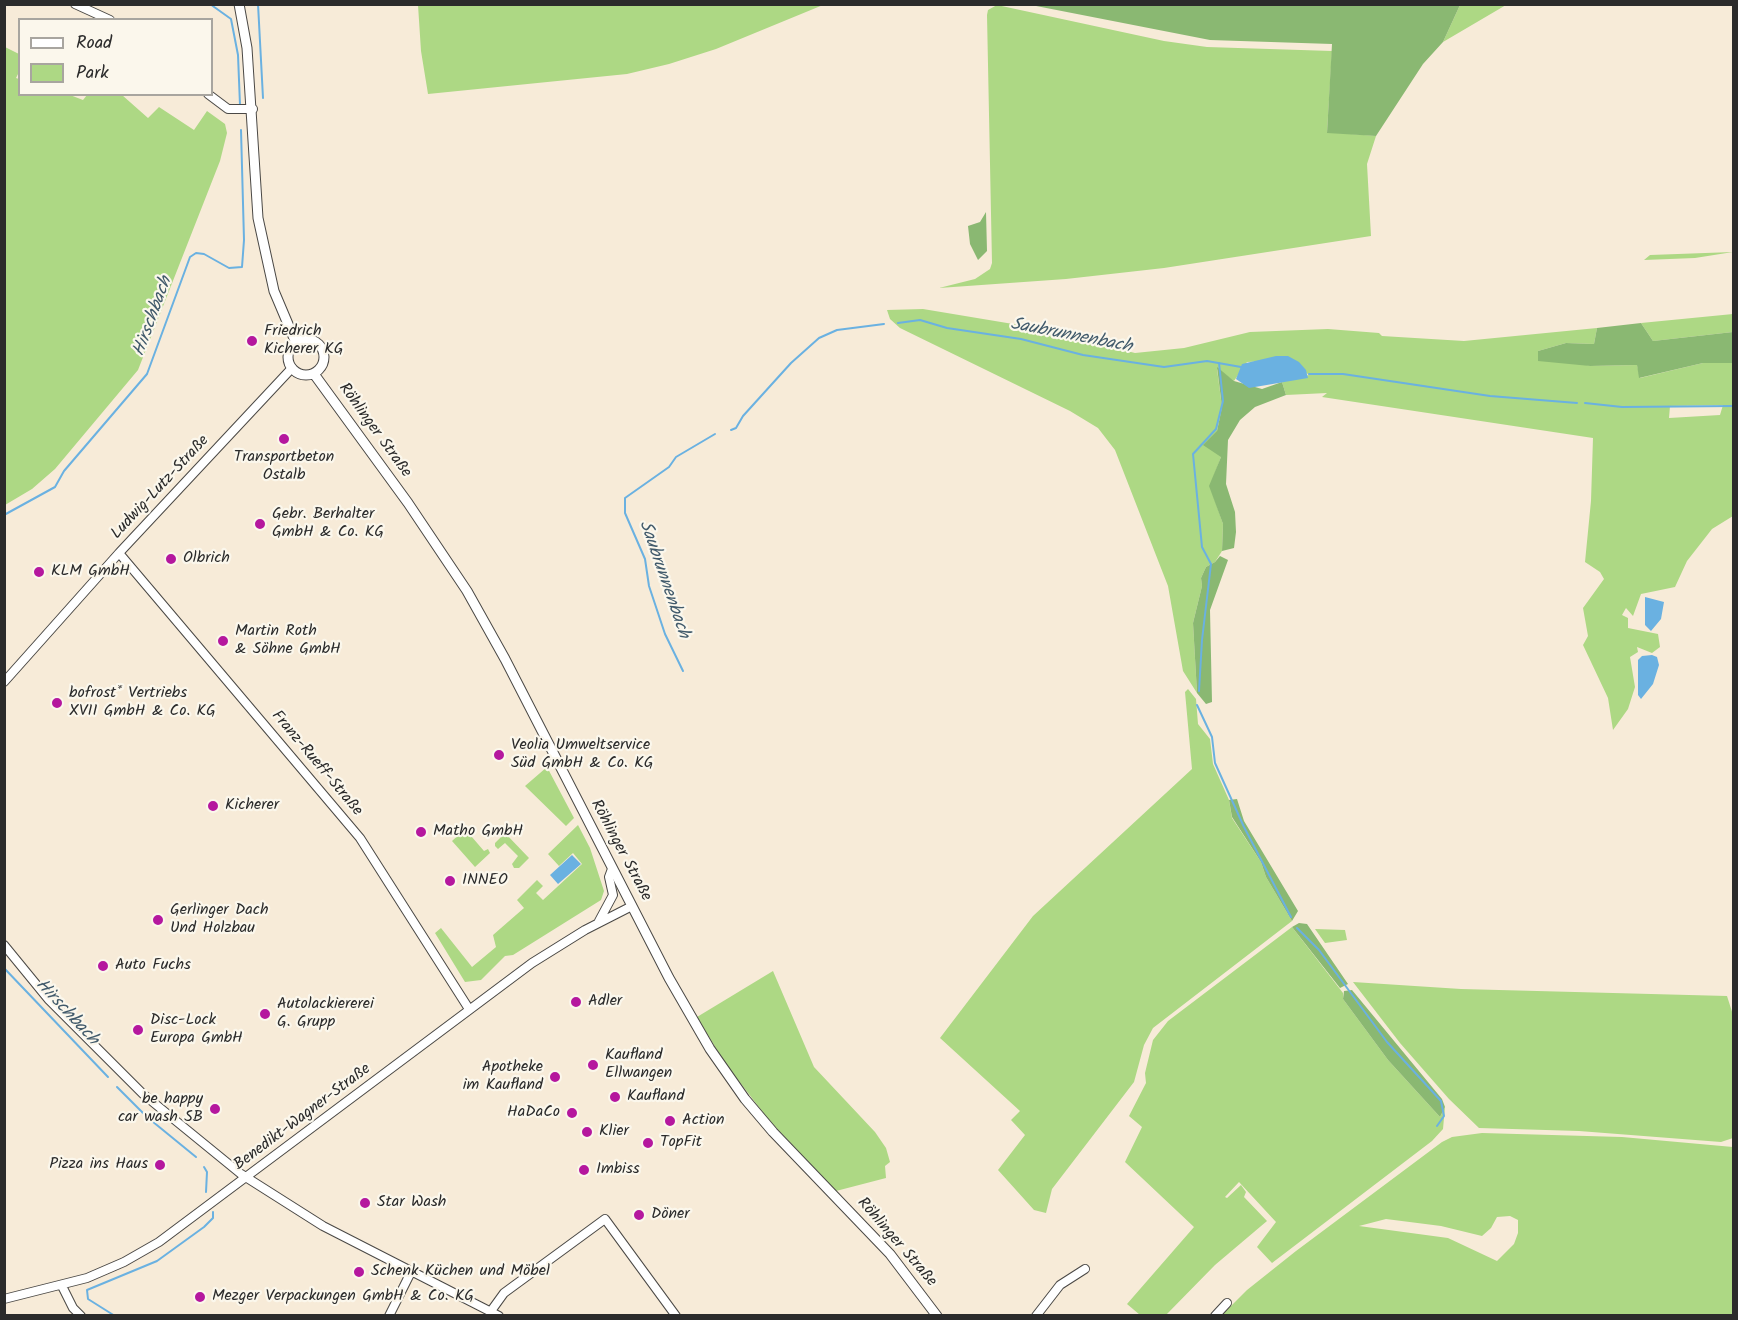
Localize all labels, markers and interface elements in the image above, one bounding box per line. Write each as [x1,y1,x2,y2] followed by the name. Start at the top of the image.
[18,18,213,96] legend
[76,29,112,58] text: Road
[76,59,109,88] text: Park
[130,274,178,360] water label: Hirschbach
[1008,315,1134,359] water label: Saubrunnenbach
[264,322,344,360] place label: Friedrich Kicherer KG
[245,334,259,348] marker: Friedrich Kicherer KG
[333,380,415,482] street label: Röhlinger Straße
[108,432,214,544] street label: Ludwig-Lutz-Straße
[277,432,291,446] marker: Transportbeton Ostalb
[234,448,334,486] place label: Transportbeton Ostalb
[272,505,384,543] place label: Gebr. Berhalter GmbH & Co. KG
[253,517,267,531] marker: Gebr. Berhalter GmbH & Co. KG
[633,518,693,642] water label: Saubrunnenbach
[183,549,230,569] place label: Olbrich
[164,552,178,566] marker: Olbrich
[51,562,130,582] place label: KLM GmbH
[32,565,46,579] marker: KLM GmbH
[235,622,341,660] place label: Martin Roth & Söhne GmbH
[216,634,230,648] marker: Martin Roth & Söhne GmbH
[69,684,216,722] place label: bofrost* Vertriebs XVII GmbH & Co. KG
[50,696,64,710] marker: bofrost* Vertriebs XVII GmbH & Co. KG
[266,707,366,821] street label: Franz-Rueff-Straße
[511,736,654,774] place label: Veolia Umweltservice Süd GmbH & Co. KG
[492,748,506,762] marker: Veolia Umweltservice Süd GmbH & Co. KG
[225,796,279,816] place label: Kicherer
[585,797,655,905] street label: Röhlinger Straße
[206,799,220,813] marker: Kicherer
[433,822,523,842] place label: Matho GmbH
[414,825,428,839] marker: Matho GmbH
[462,871,508,891] place label: INNEO
[443,874,457,888] marker: INNEO
[170,901,269,939] place label: Gerlinger Dach Und Holzbau
[151,913,165,927] marker: Gerlinger Dach Und Holzbau
[115,956,191,976] place label: Auto Fuchs
[96,959,110,973] marker: Auto Fuchs
[30,975,102,1051] water label: Hirschbach
[588,992,622,1012] place label: Adler
[277,995,374,1033] place label: Autolackiererei G. Grupp
[569,995,583,1009] marker: Adler
[258,1007,272,1021] marker: Autolackiererei G. Grupp
[150,1011,243,1049] place label: Disc-Lock Europa GmbH
[131,1023,145,1037] marker: Disc-Lock Europa GmbH
[605,1046,672,1084] place label: Kaufland Ellwangen
[463,1058,543,1096] place label: Apotheke im Kaufland
[586,1058,600,1072] marker: Kaufland Ellwangen
[231,1060,375,1176] street label: Benedikt-Wagner-Straße
[548,1070,562,1084] marker: Apotheke im Kaufland
[627,1087,684,1107] place label: Kaufland
[118,1090,203,1128] place label: be happy car wash SB
[608,1090,622,1104] marker: Kaufland
[208,1102,222,1116] marker: be happy car wash SB
[507,1103,560,1123] place label: HaDaCo
[565,1106,579,1120] marker: HaDaCo
[682,1111,725,1131] place label: Action
[663,1114,677,1128] marker: Action
[599,1122,629,1142] place label: Klier
[580,1125,594,1139] marker: Klier
[660,1133,702,1153] place label: TopFit
[641,1136,655,1150] marker: TopFit
[49,1155,148,1175] place label: Pizza ins Haus
[153,1158,167,1172] marker: Pizza ins Haus
[596,1160,640,1180] place label: Imbiss
[577,1163,591,1177] marker: Imbiss
[377,1193,446,1213] place label: Star Wash
[852,1194,940,1292] street label: Röhlinger Straße
[358,1196,372,1210] marker: Star Wash
[651,1205,690,1225] place label: Döner
[632,1208,646,1222] marker: Döner
[371,1262,550,1282] place label: Schenk Küchen und Möbel
[352,1265,366,1279] marker: Schenk Küchen und Möbel
[212,1287,474,1307] place label: Mezger Verpackungen GmbH & Co. KG
[193,1290,207,1304] marker: Mezger Verpackungen GmbH & Co. KG

